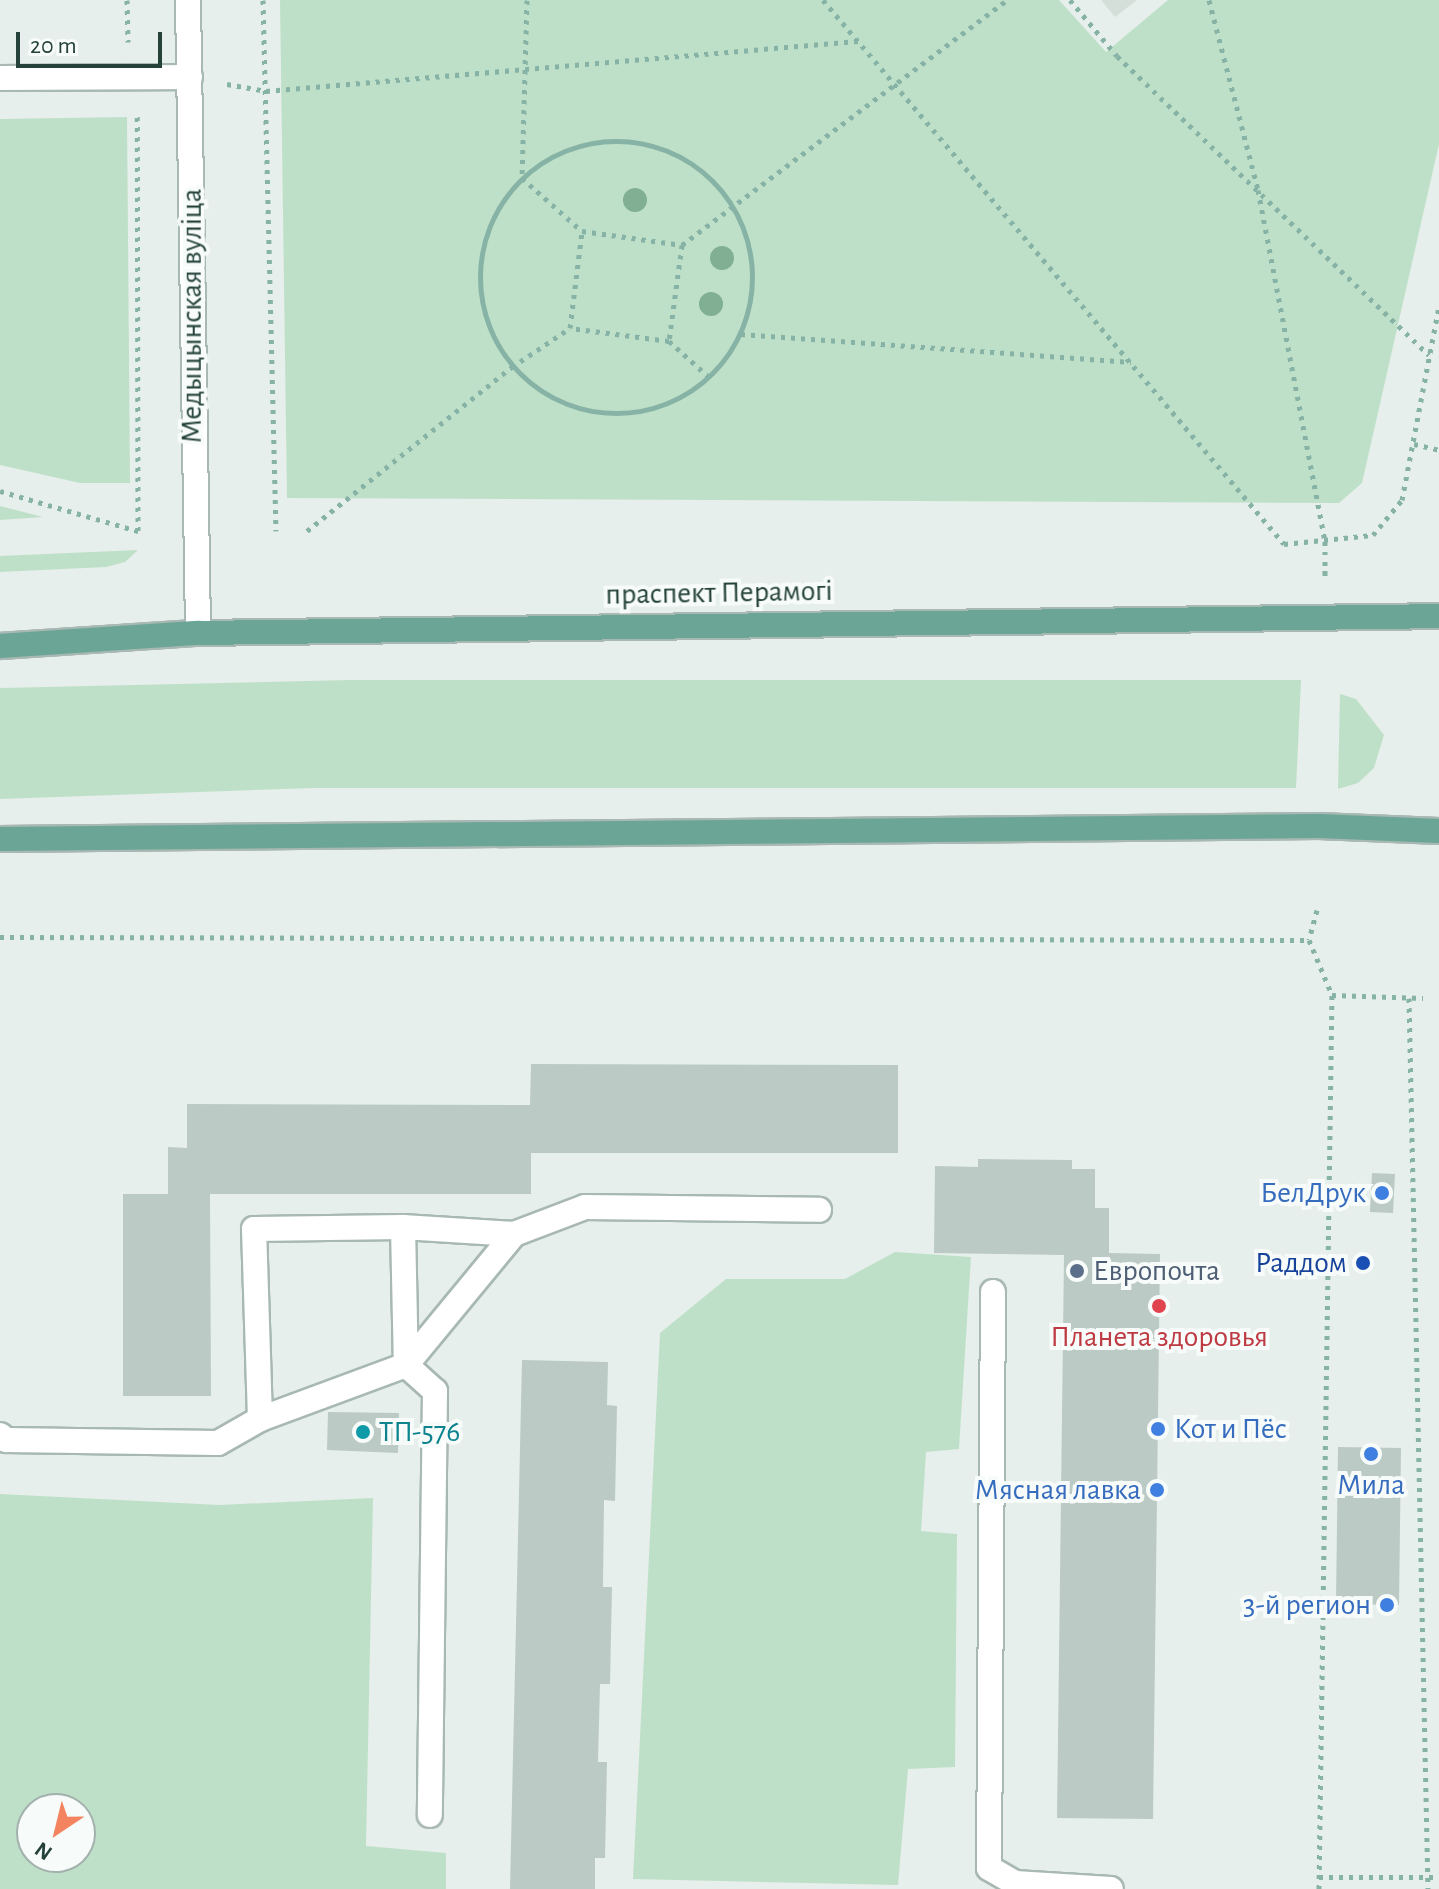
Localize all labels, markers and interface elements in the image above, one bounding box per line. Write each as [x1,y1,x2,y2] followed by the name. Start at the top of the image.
[20,16,166,66] scale bar
[30,34,77,58] text: 20 m
[174,188,210,444] street label: Медыцынская вуліца
[605,573,833,613] street label: праспект Перамогі
[1260,1175,1366,1211] place label: БелДрук
[1373,1184,1391,1202] marker: БелДрук
[1255,1245,1347,1281] place label: Раддом
[1093,1253,1220,1289] place label: Европочта
[1354,1254,1372,1272] marker: Раддом
[1068,1262,1086,1280] marker: Европочта
[1150,1297,1168,1315] marker: Планета здоровья
[1050,1319,1268,1355] place label: Планета здоровья
[1174,1411,1287,1447] place label: Кот и Пёс
[379,1414,460,1450] place label: ТП-576
[1149,1420,1167,1438] marker: Кот и Пёс
[354,1423,372,1441] marker: ТП-576
[1362,1445,1380,1463] marker: Мила
[1337,1467,1405,1503] place label: Мила
[975,1472,1141,1508] place label: Мясная лавка
[1148,1481,1166,1499] marker: Мясная лавка
[1243,1587,1371,1623] place label: 3-й регион
[1378,1596,1396,1614] marker: 3-й регион
[16,1793,96,1873] north arrow
[31,1838,56,1864] text: N

